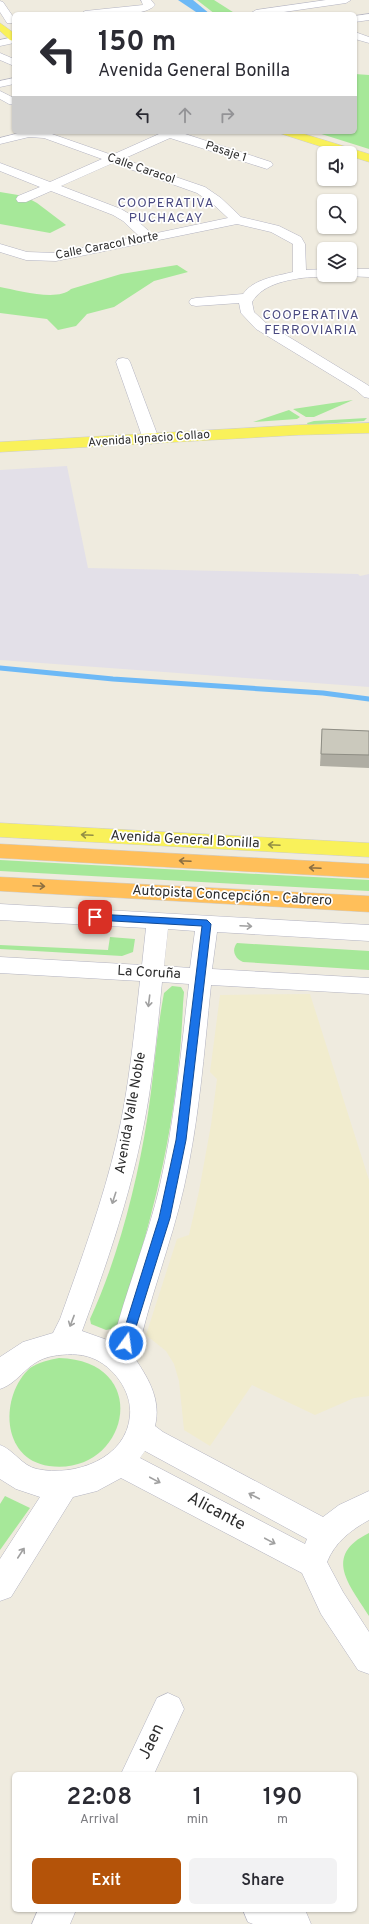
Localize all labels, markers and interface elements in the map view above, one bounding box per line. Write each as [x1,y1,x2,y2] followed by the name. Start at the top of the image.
[98,25,176,61] text: 150 m
[32,28,84,80] icon: left
[98,60,290,83] text: Avenida General Bonilla
[132,104,154,126] icon: left
[174,104,196,126] icon: ahead
[216,104,238,126] icon: right
[203,138,249,166] street label: Pasaje 1
[317,146,357,282] map controls
[317,146,357,186] button: sound
[105,150,177,188] street label: Calle Caracol
[317,194,357,234] button: search
[118,196,214,227] district label: COOPERATIVA PUCHACAY
[54,228,160,264] street label: Calle Caracol Norte
[317,242,357,282] button: layers
[263,308,359,339] district label: COOPERATIVA FERROVIARIA
[88,427,211,451] street label: Avenida Ignacio Collao
[110,828,260,852] street label: Avenida General Bonilla
[81,831,94,839] one-way arrow
[268,841,281,848] one-way arrow
[179,857,192,864] one-way arrow
[309,864,322,871] one-way arrow
[32,882,45,889] one-way arrow
[132,882,333,910] street label: Autopista Concepción - Cabrero
[78,900,112,934] pin
[84,906,106,928] icon: arrive
[239,922,252,929] one-way arrow
[117,963,181,983] street label: La Coruña
[145,994,153,1007] one-way arrow
[112,1051,150,1175] street label: Avenida Valle Noble
[110,1191,117,1204] one-way arrow
[68,1314,76,1326] one-way arrow
[105,1322,147,1364] position arrow
[149,1476,161,1484] one-way arrow
[183,1488,249,1536] street label: Alicante
[248,1491,260,1499] one-way arrow
[263,1537,275,1545] one-way arrow
[17,1548,25,1559] one-way arrow
[134,1720,170,1764] street label: Jaen
[67,1783,132,1813] text: 22:08
[193,1783,202,1813] text: 1
[263,1783,302,1813] text: 190
[80,1812,119,1828] text: Arrival
[187,1812,208,1828] text: min
[277,1812,288,1828] text: m
[32,1858,181,1904] button: Exit
[189,1858,337,1904] button: Share

